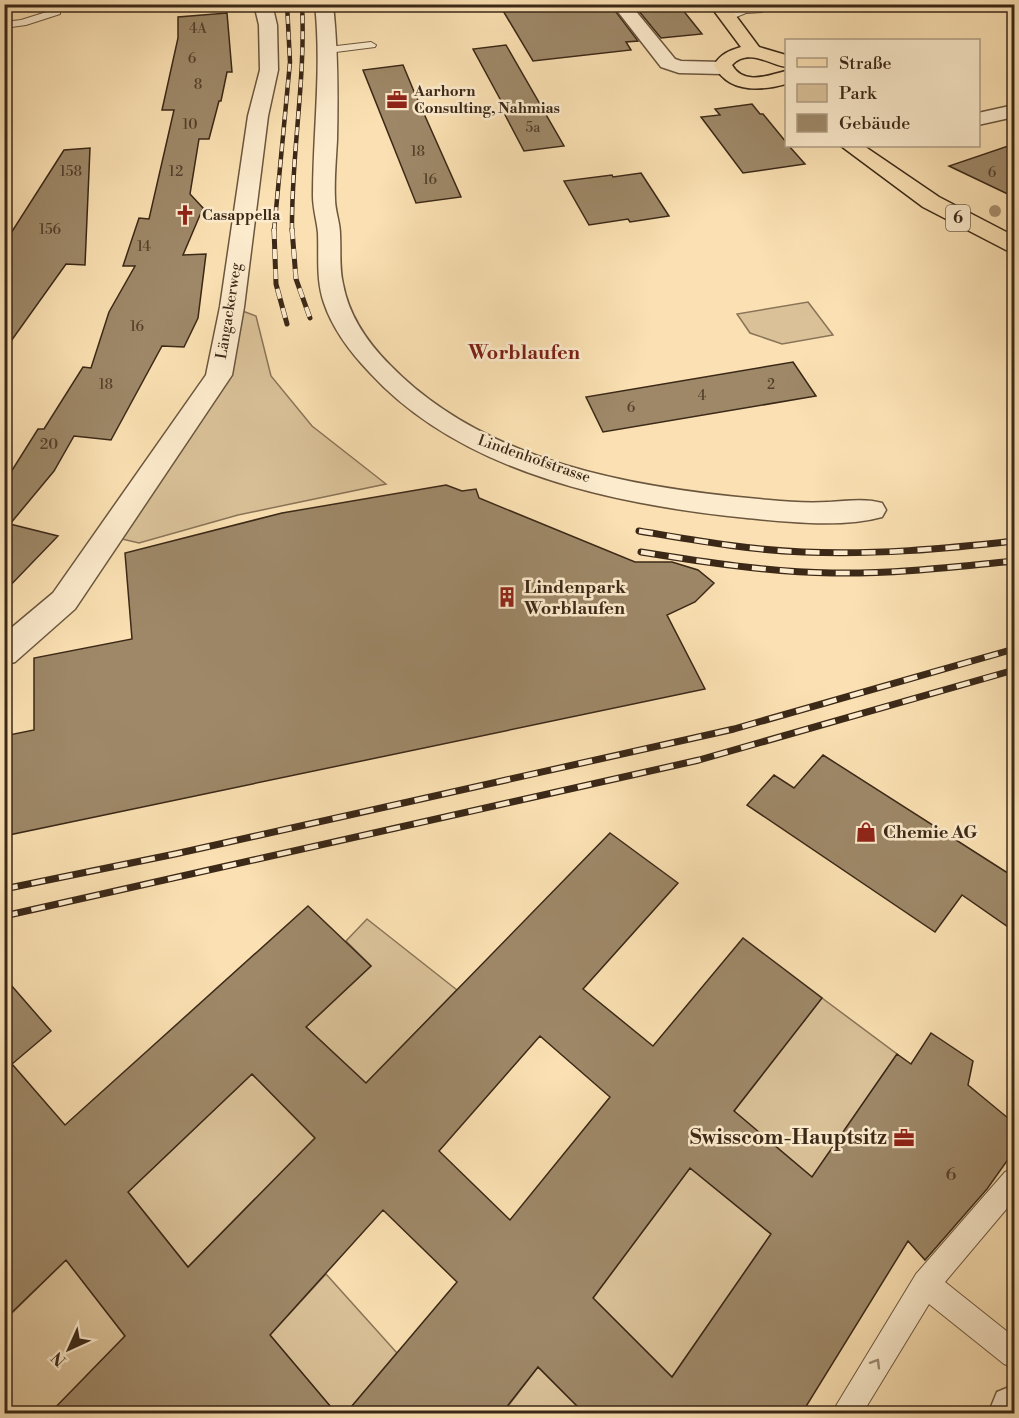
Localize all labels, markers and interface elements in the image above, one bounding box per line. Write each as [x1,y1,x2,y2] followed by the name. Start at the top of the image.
[189,20,207,38] house number: 4A
[785,39,980,147] legend
[188,50,197,68] house number: 6
[839,52,892,75] text: Straße
[194,76,202,94] house number: 8
[413,82,560,118] place label: Aarhorn Consulting, Nahmias
[839,82,878,105] text: Park
[385,88,409,112] office icon: Aarhorn Consulting, Nahmias
[839,112,910,135] text: Gebäude
[183,116,197,134] house number: 10
[526,119,541,137] house number: 5a
[411,143,425,161] house number: 18
[60,163,82,181] house number: 158
[169,163,183,181] house number: 12
[988,164,997,182] house number: 6
[423,171,438,189] house number: 16
[173,203,197,227] church icon: Casappella
[946,205,970,231] road number: 6
[202,206,281,225] place label: Casappella
[39,221,62,239] house number: 156
[137,238,151,256] house number: 14
[212,261,246,361] street label: Längackerweg
[130,318,145,336] house number: 16
[467,341,581,366] district label: Worblaufen
[99,376,113,394] house number: 18
[767,376,775,394] house number: 2
[698,387,706,405] house number: 4
[627,399,636,417] house number: 6
[475,431,593,487] street label: Lindenhofstrasse
[40,435,58,454] house number: 20
[523,576,627,620] place label: Lindenpark Worblaufen
[495,585,519,609] building icon: Lindenpark Worblaufen
[854,820,878,844] shop icon: Chemie AG
[883,821,978,844] place label: Chemie AG
[690,1125,887,1151] place label: Swisscom-Hauptsitz
[892,1126,916,1150] office icon: Swisscom-Hauptsitz
[946,1163,957,1186] house number: 6
[39,1319,99,1379] north arrow
[47,1347,71,1370] text: N
[868,1359,879,1370] one-way arrow

